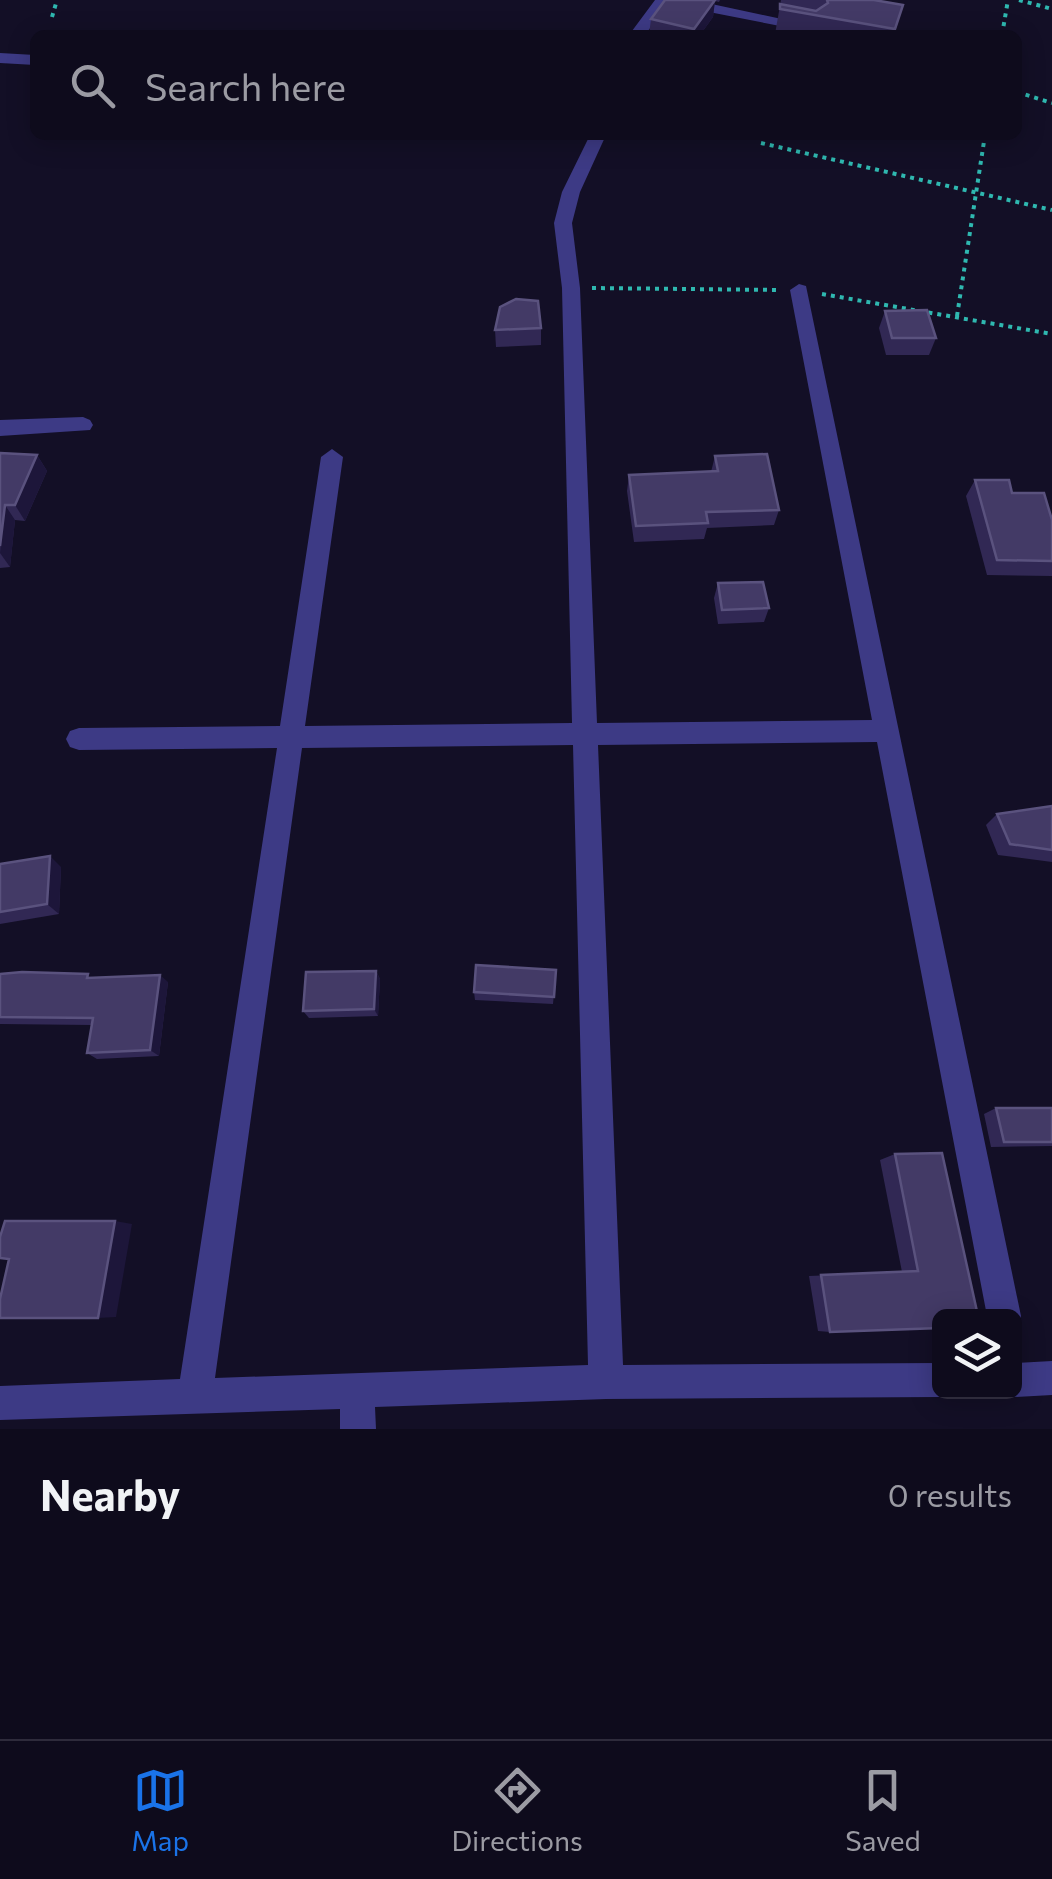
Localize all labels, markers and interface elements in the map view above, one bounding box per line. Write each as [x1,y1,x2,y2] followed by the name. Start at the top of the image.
[30,30,1022,140] search box
[65,58,120,113] icon: search
[145,62,346,109] text: Search here
[932,1309,1022,1399] map controls
[932,1309,1022,1399] button: layers
[40,1468,180,1520] text: Nearby
[888,1474,1012,1514] text: 0 results
[131,1763,189,1857] tab: Map
[451,1763,583,1857] tab: Directions
[845,1763,921,1857] tab: Saved

